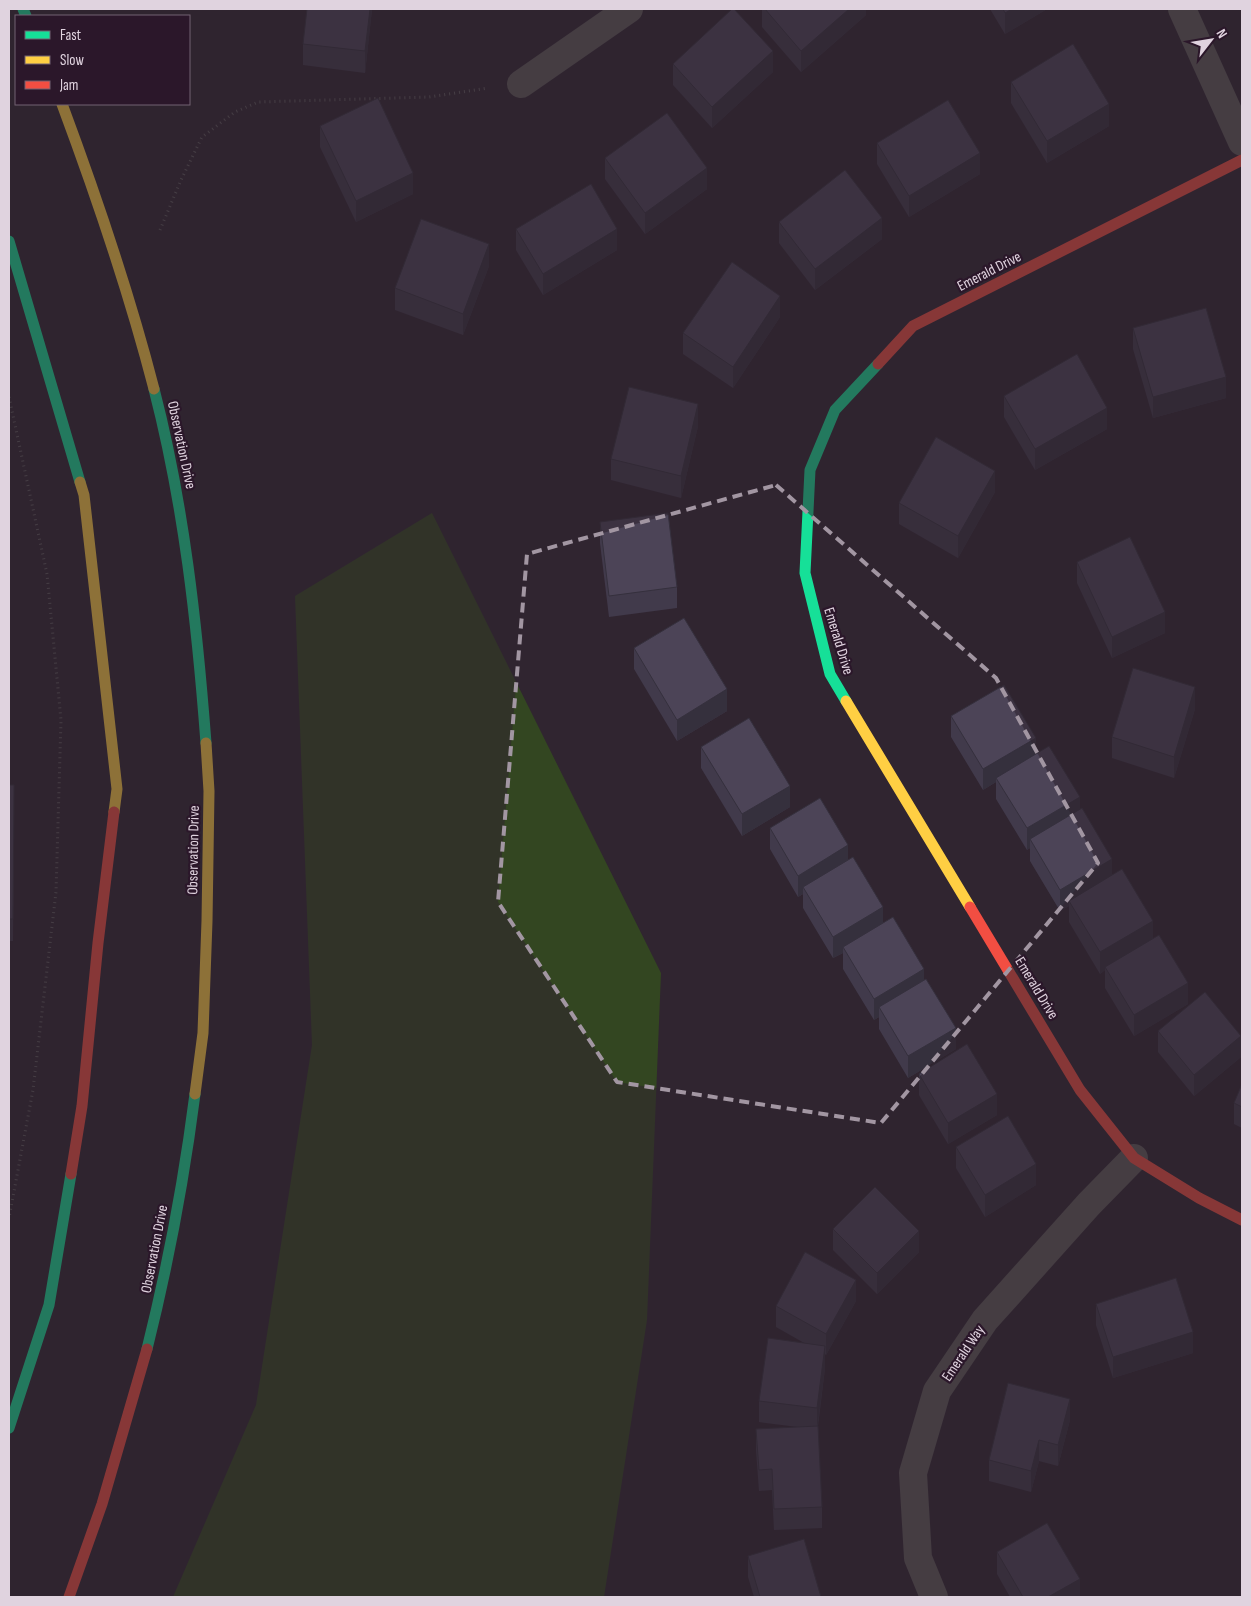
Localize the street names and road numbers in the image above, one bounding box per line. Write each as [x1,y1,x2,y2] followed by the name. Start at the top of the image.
[954,247,1024,296] street label: Emerald Drive
[163,399,200,491] street label: Observation Drive
[819,605,858,677] street label: Emerald Drive
[183,805,204,895] street label: Observation Drive
[1011,954,1063,1023] street label: Emerald Drive
[137,1203,172,1295] street label: Observation Drive
[938,1321,989,1385] street label: Emerald Way

